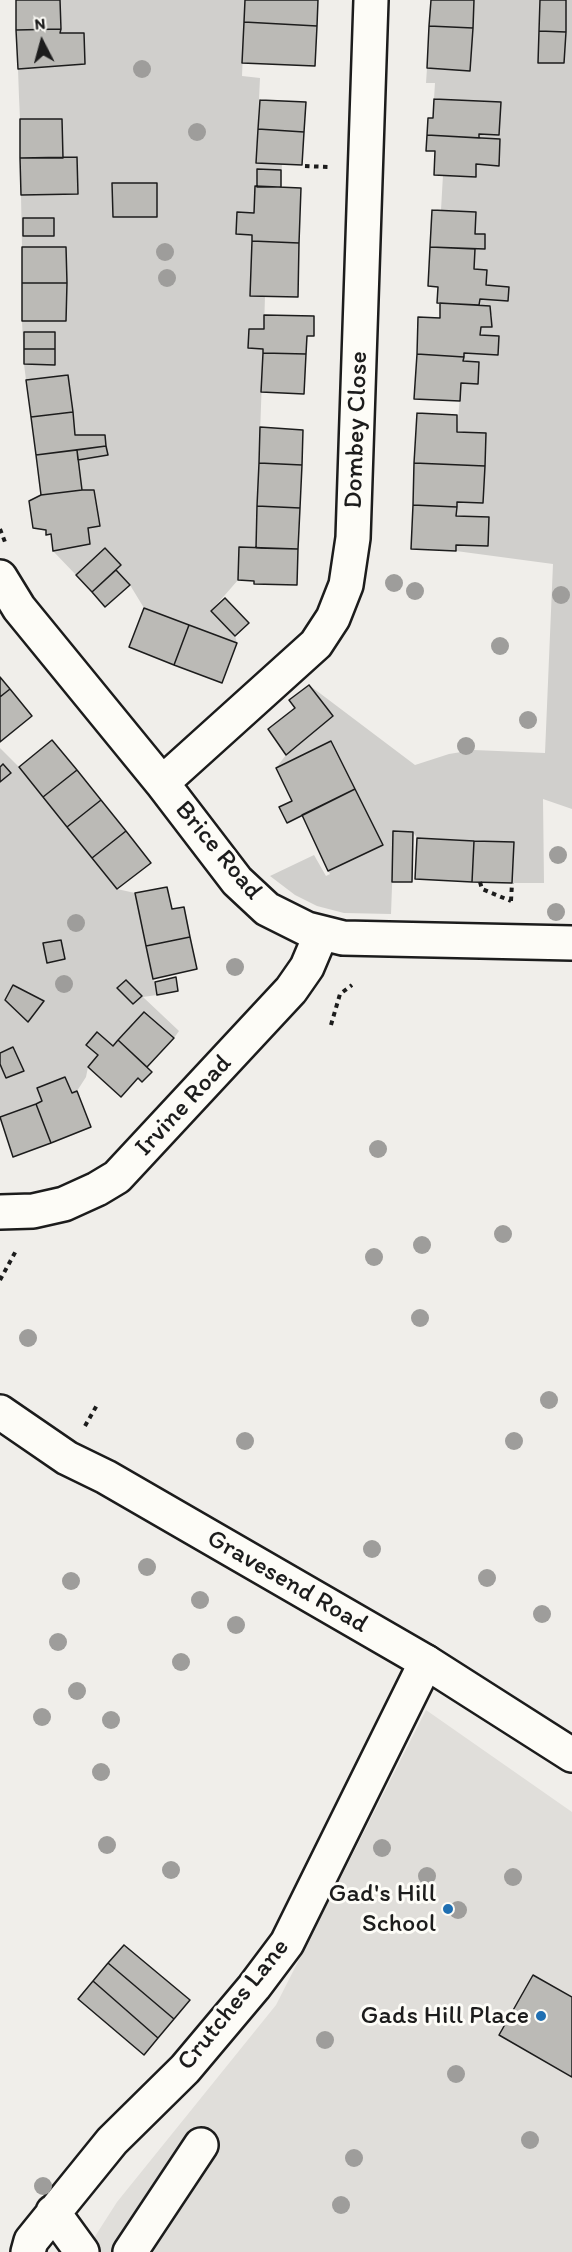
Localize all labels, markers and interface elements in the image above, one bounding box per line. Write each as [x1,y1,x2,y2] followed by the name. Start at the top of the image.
[12,12,72,72] north arrow
[34,14,46,34] text: N
[339,351,375,509] street label: Dombey Close
[168,795,268,907] street label: Brice Road
[129,1049,239,1163] street label: Irvine Road
[201,1523,373,1641] street label: Gravesend Road
[329,1878,436,1940] place label: Gad's Hill School
[441,1902,455,1916] marker: Gad's Hill School
[171,1933,297,2077] street label: Crutches Lane
[361,2000,529,2032] place label: Gads Hill Place
[534,2009,548,2023] marker: Gads Hill Place

